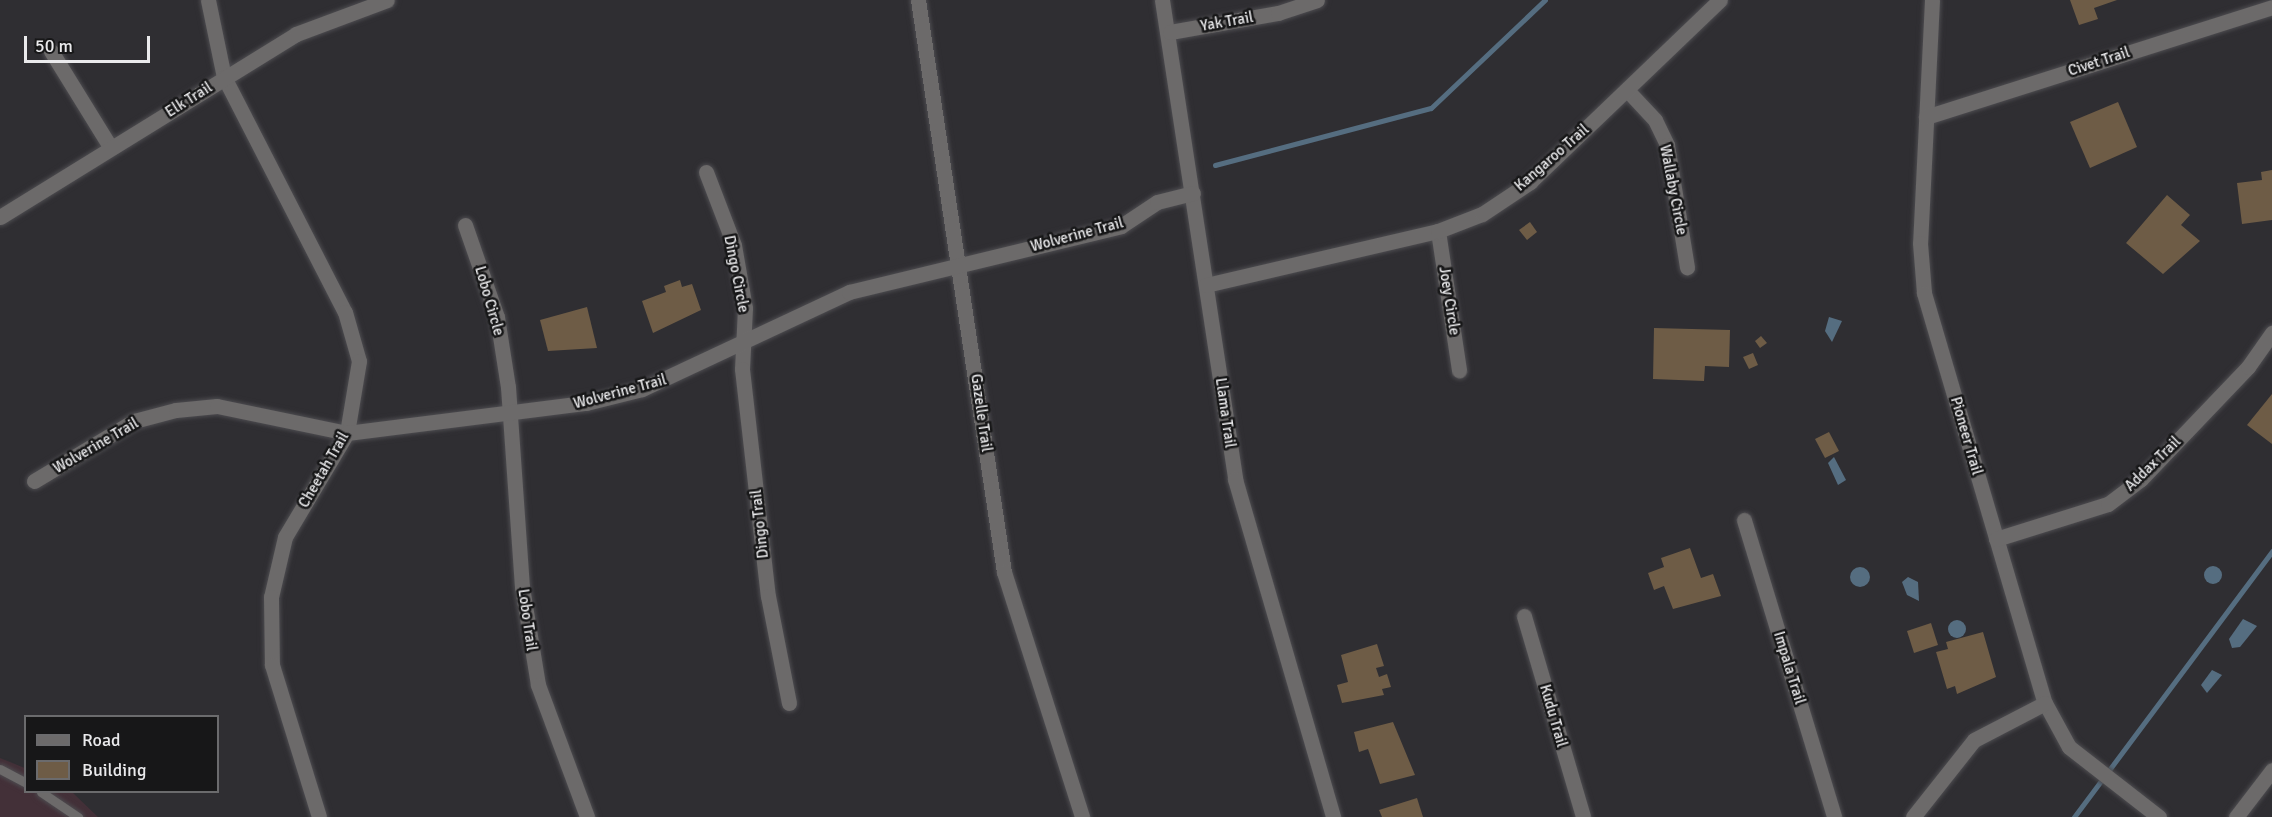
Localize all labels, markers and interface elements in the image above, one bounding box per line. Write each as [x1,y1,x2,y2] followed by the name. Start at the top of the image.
[1199,8,1255,36] street label: Yak Trail
[27,24,153,62] scale bar
[35,35,73,57] text: 50 m
[2066,44,2132,80] street label: Civet Trail
[162,79,216,121] street label: Elk Trail
[1511,121,1593,195] street label: Kangaroo Trail
[1655,143,1691,237] street label: Wallaby Circle
[1029,214,1125,256] street label: Wolverine Trail
[720,234,752,314] street label: Dingo Circle
[471,264,507,338] street label: Lobo Circle
[1435,265,1463,337] street label: Joey Circle
[572,371,668,413] street label: Wolverine Trail
[967,373,995,453] street label: Gazelle Trail
[1211,377,1239,449] street label: Llama Trail
[1946,395,1986,477] street label: Pioneer Trail
[50,414,142,478] street label: Wolverine Trail
[295,429,353,511] street label: Cheetah Trail
[2121,433,2185,495] street label: Addax Trail
[747,489,773,559] street label: Dingo Trail
[514,588,540,652] street label: Lobo Trail
[1769,629,1809,707] street label: Impala Trail
[1535,683,1571,749] street label: Kudu Trail
[24,715,219,793] legend
[82,729,121,751] text: Road
[82,759,146,781] text: Building

